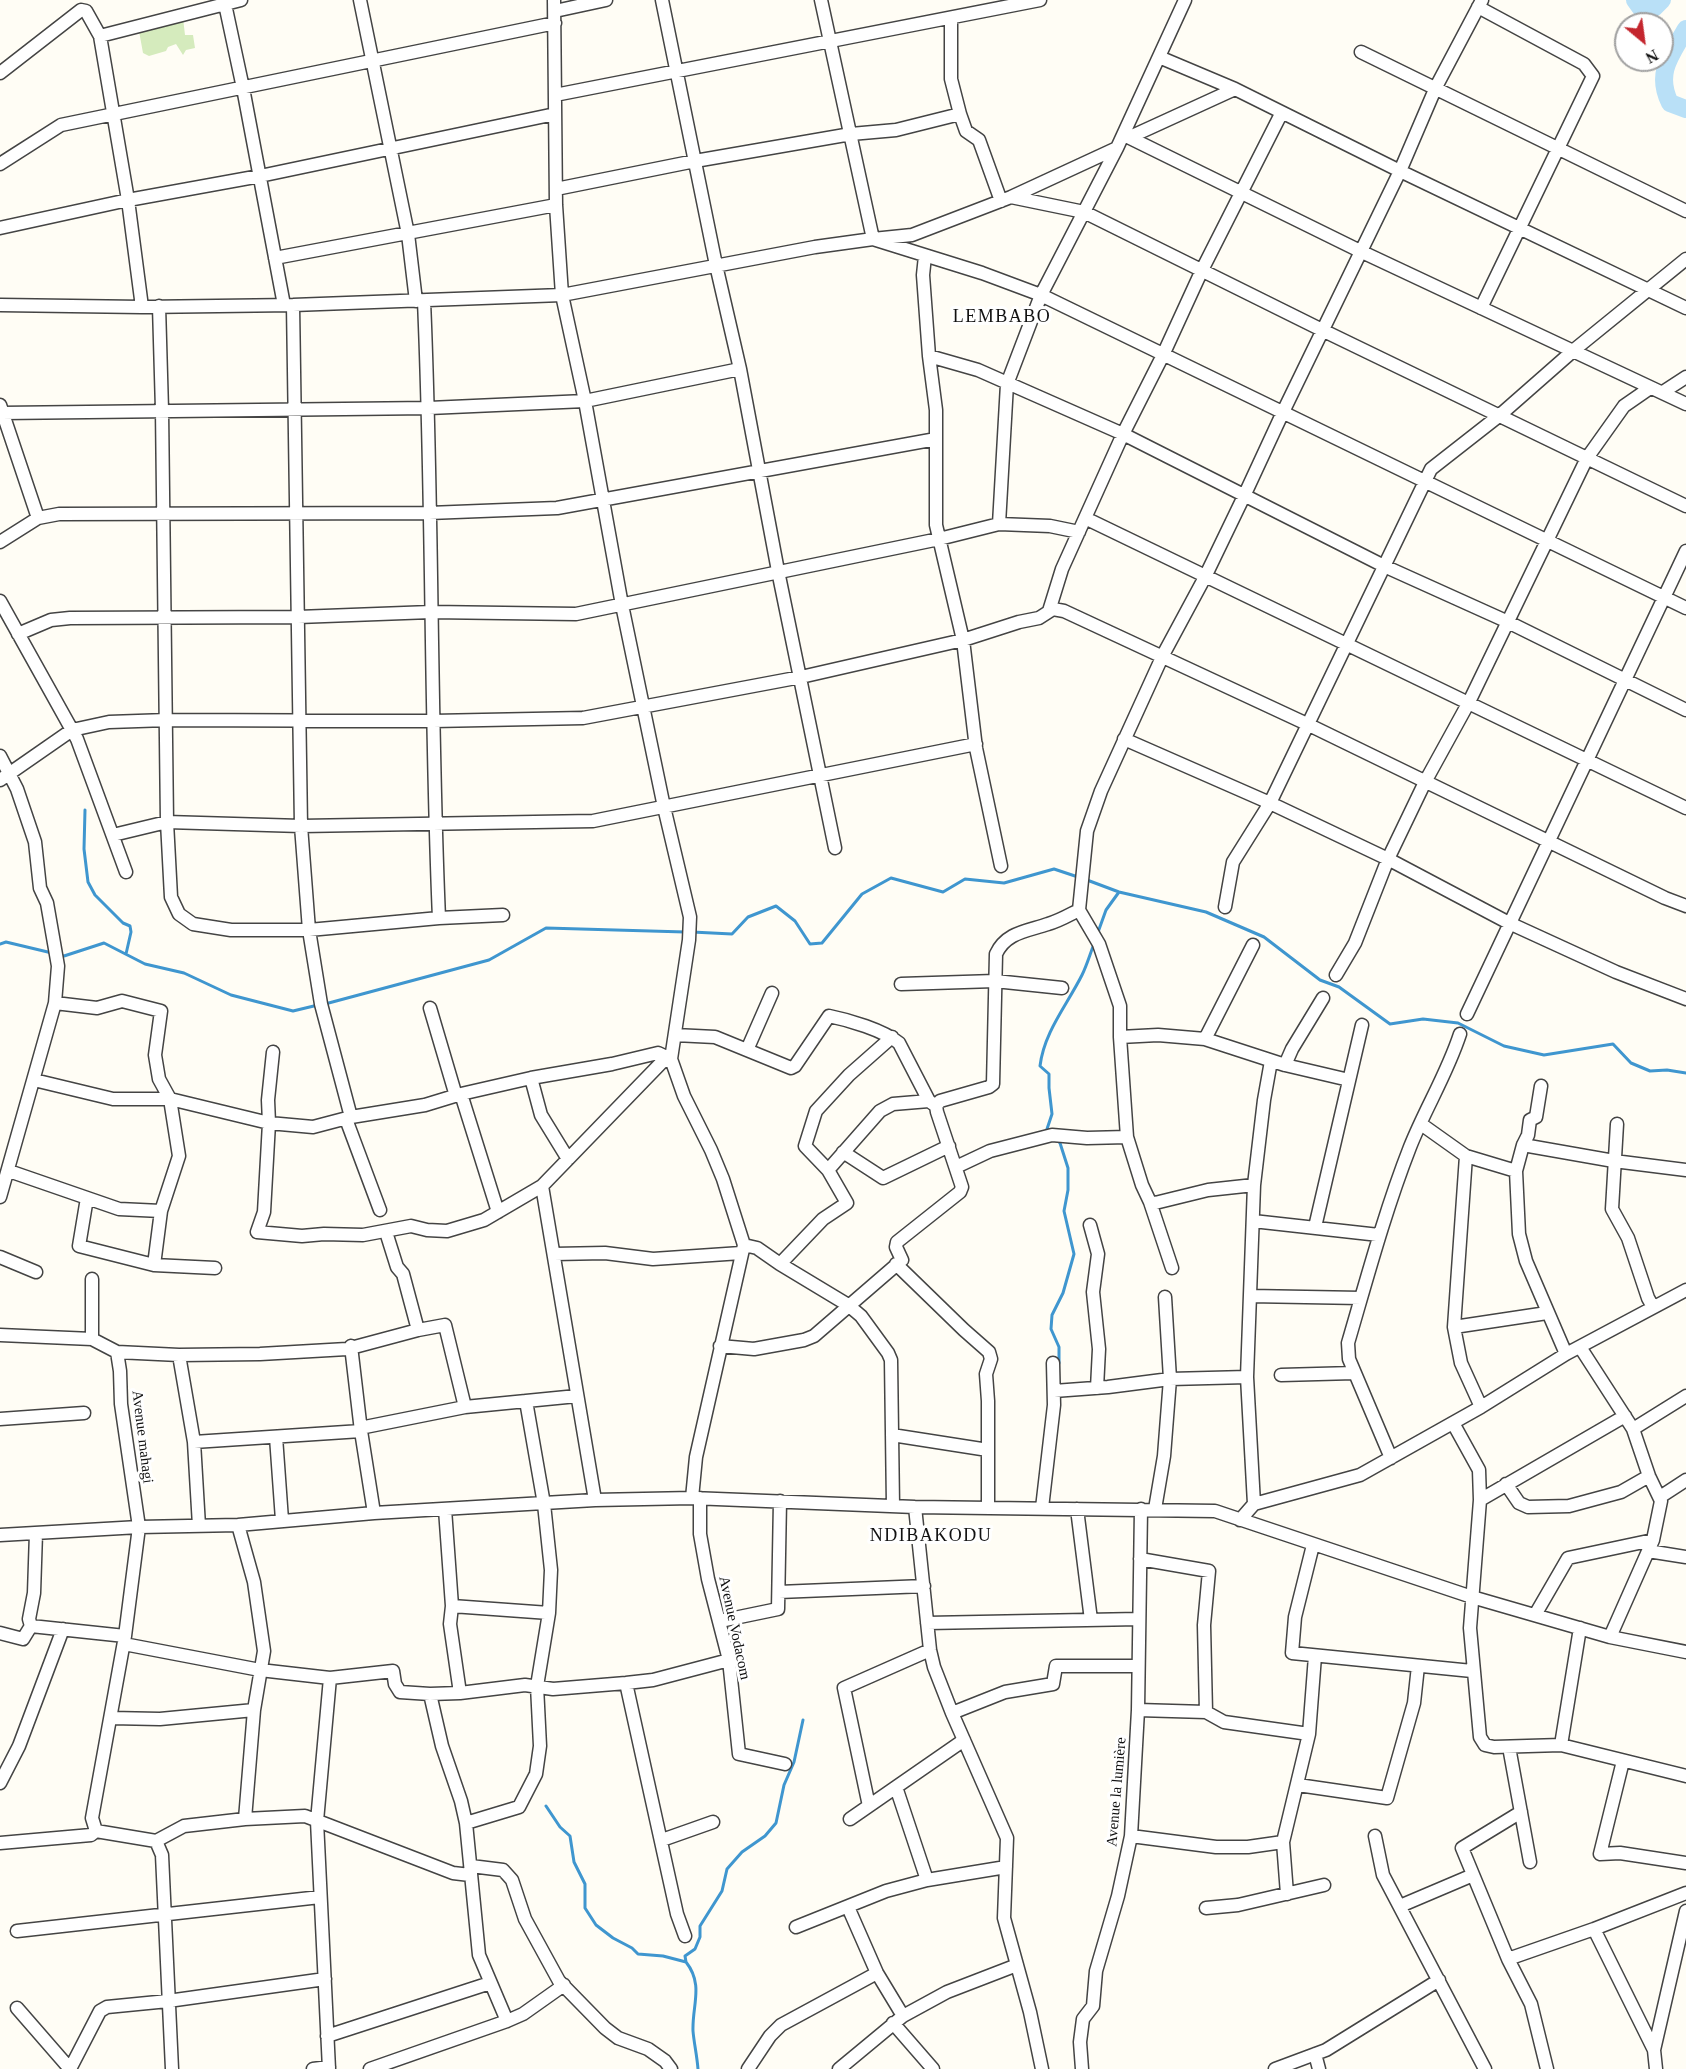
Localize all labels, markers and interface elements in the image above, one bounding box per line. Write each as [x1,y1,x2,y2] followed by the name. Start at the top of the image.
[1614,12,1674,72] north arrow
[1643,46,1661,67] text: N
[953,306,1051,328] district label: LEMBABO
[127,1390,157,1484] street label: Avenue mahagi
[870,1525,992,1547] district label: NDIBAKODU
[714,1574,754,1682] street label: Avenue Vodacom
[1103,1737,1131,1847] street label: Avenue la lumière

